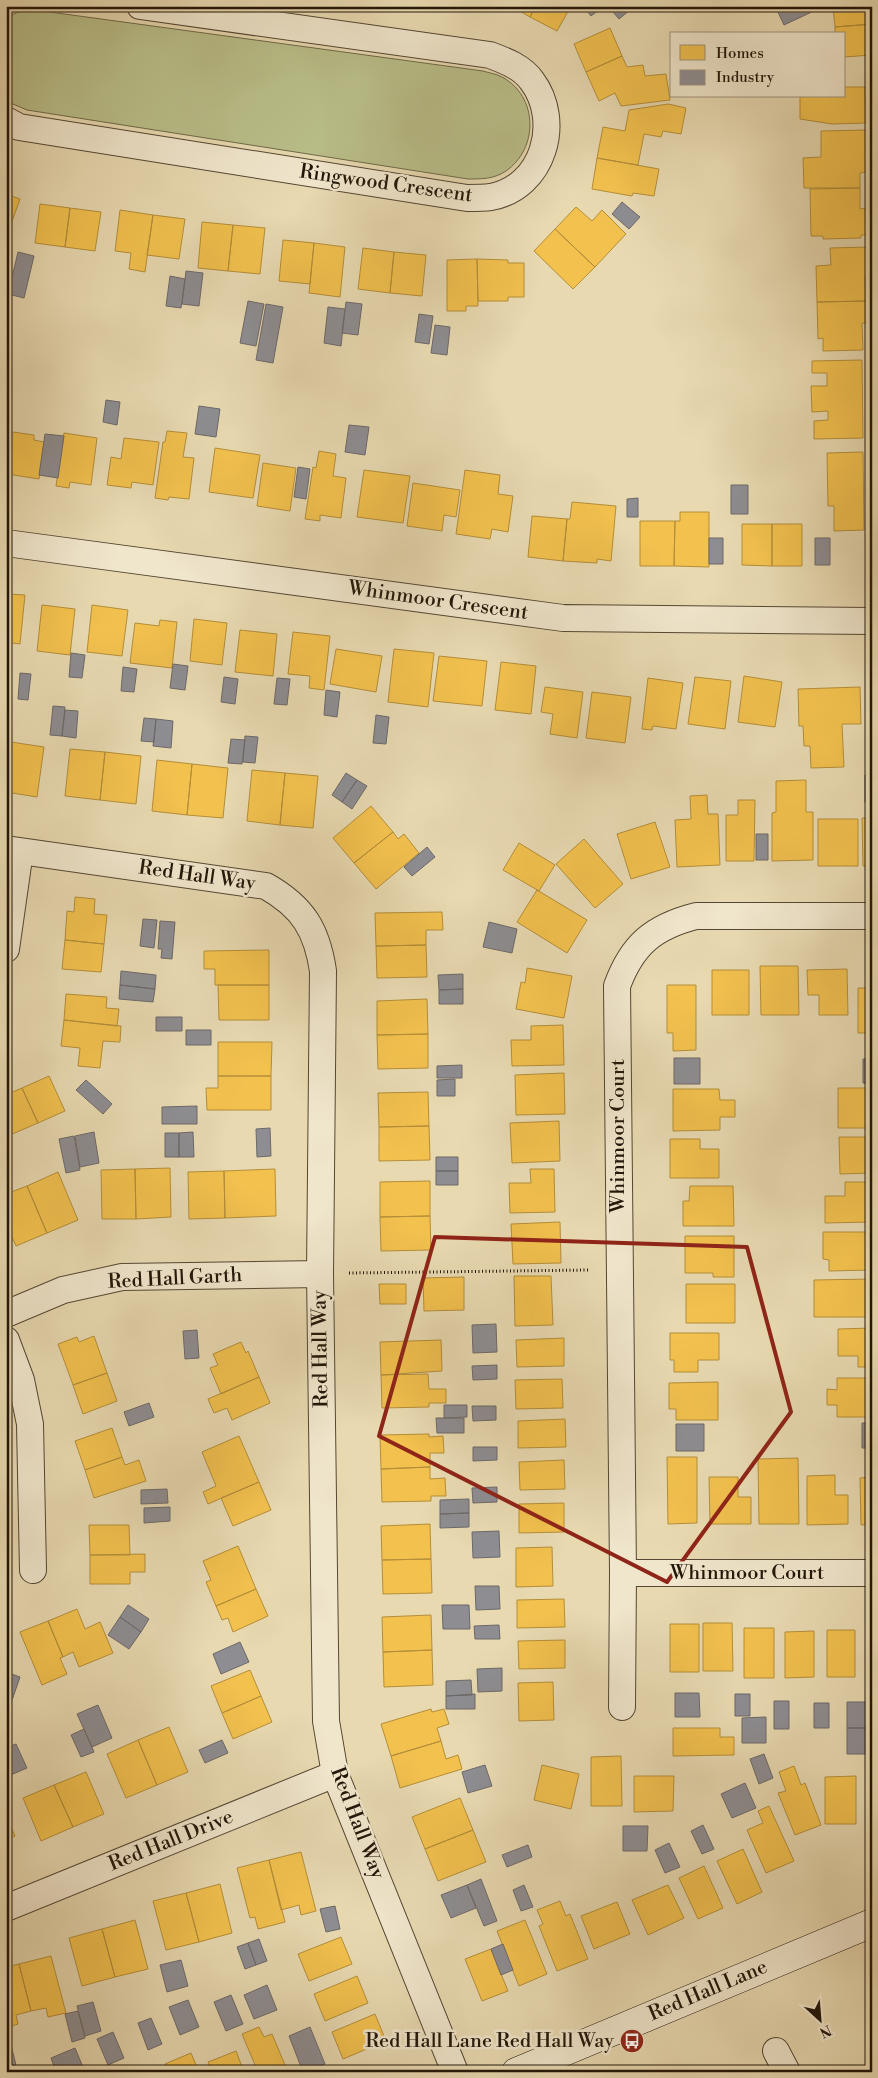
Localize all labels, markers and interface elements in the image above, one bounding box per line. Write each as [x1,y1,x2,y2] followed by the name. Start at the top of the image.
[670,32,846,98] legend
[716,44,764,63] text: Homes
[716,68,775,87] text: Industry
[298,159,474,209] street label: Ringwood Crescent
[345,576,530,626] street label: Whinmoor Crescent
[137,855,257,897] street label: Red Hall Way
[606,1059,631,1214] street label: Whinmoor Court
[107,1263,243,1295] street label: Red Hall Garth
[307,1290,335,1408] street label: Red Hall Way
[669,1561,824,1586] street label: Whinmoor Court
[324,1763,390,1883] street label: Red Hall Way
[105,1805,237,1877] street label: Red Hall Drive
[645,1955,771,2027] street label: Red Hall Lane
[796,1996,846,2046] north arrow
[816,2020,834,2041] text: N
[619,2028,645,2054] bus stop icon: Red Hall Lane Red Hall Way
[365,2029,614,2054] place label: Red Hall Lane Red Hall Way

